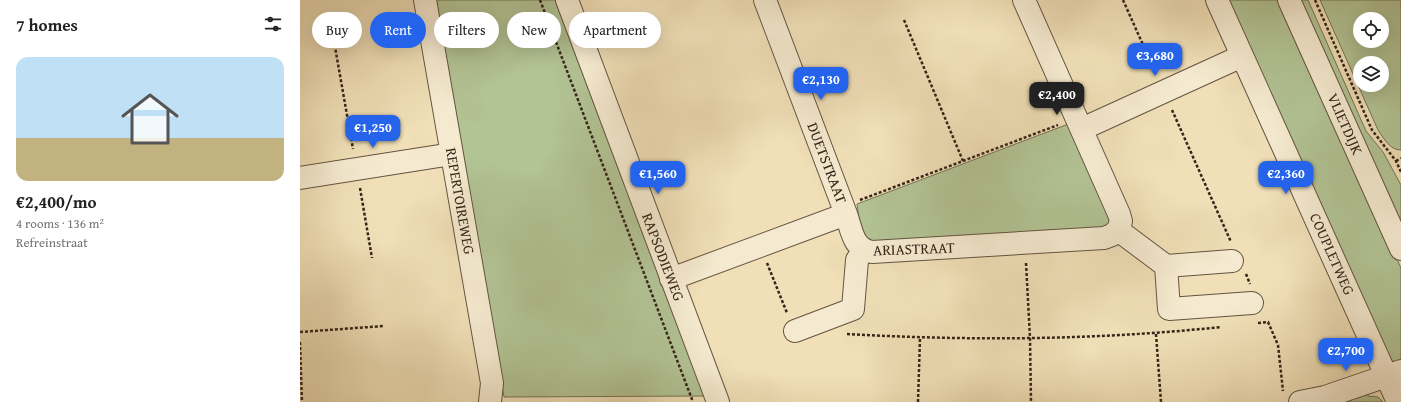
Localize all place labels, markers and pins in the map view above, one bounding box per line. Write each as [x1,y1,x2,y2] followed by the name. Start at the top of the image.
[1122,43,1188,77] pin: €3,680
[788,67,854,101] pin: €2,130
[1024,82,1090,116] pin: €2,400
[340,115,406,149] pin: €1,250
[625,161,691,195] pin: €1,560
[1253,161,1319,195] pin: €2,360
[1313,338,1379,372] pin: €2,700

